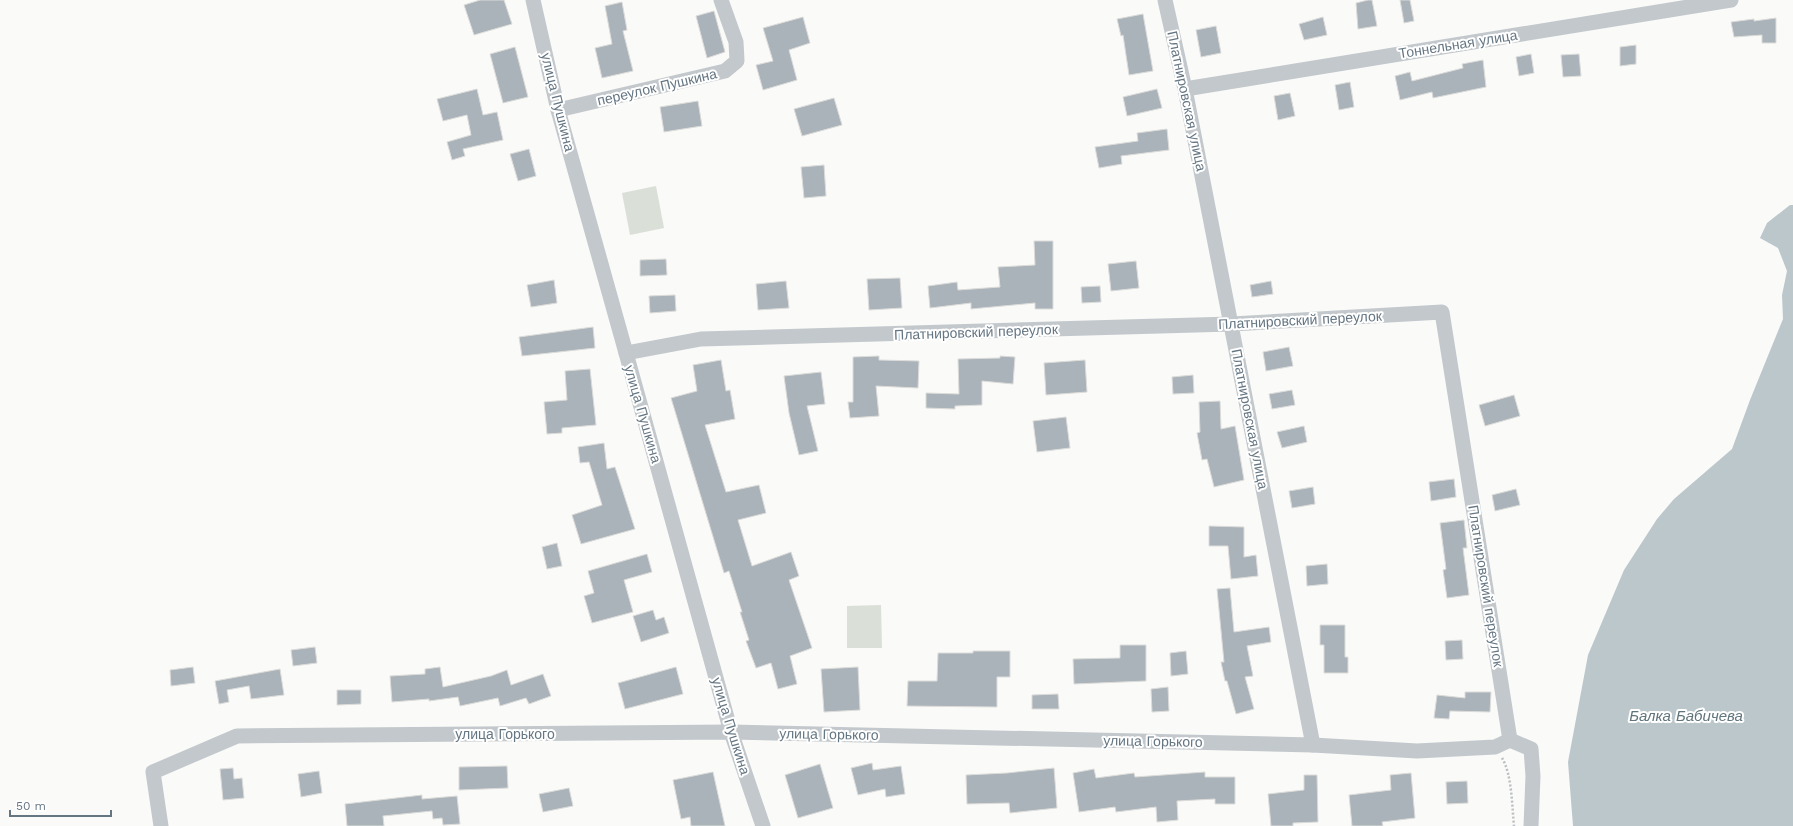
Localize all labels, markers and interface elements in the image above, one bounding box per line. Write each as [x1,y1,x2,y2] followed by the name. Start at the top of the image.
[1398,27,1519,61] street label: Тоннельная улица
[1164,30,1210,173] street label: Платнировская улица
[538,51,578,153] street label: улица Пушкина
[596,65,719,109] street label: переулок Пушкина
[1218,308,1383,332] street label: Платнировский переулок
[894,321,1059,343] street label: Платнировский переулок
[1229,347,1271,491] street label: Платнировская улица
[621,363,665,465] street label: улица Пушкина
[1465,504,1507,669] street label: Платнировский переулок
[709,675,753,777] street label: улица Пушкина
[1629,707,1743,725] water label: Балка Бабичева
[779,725,879,743] street label: улица Горького
[455,726,555,742] street label: улица Горького
[1103,732,1203,750] street label: улица Горького
[10,792,111,818] scale bar
[16,799,46,813] text: 50 m

